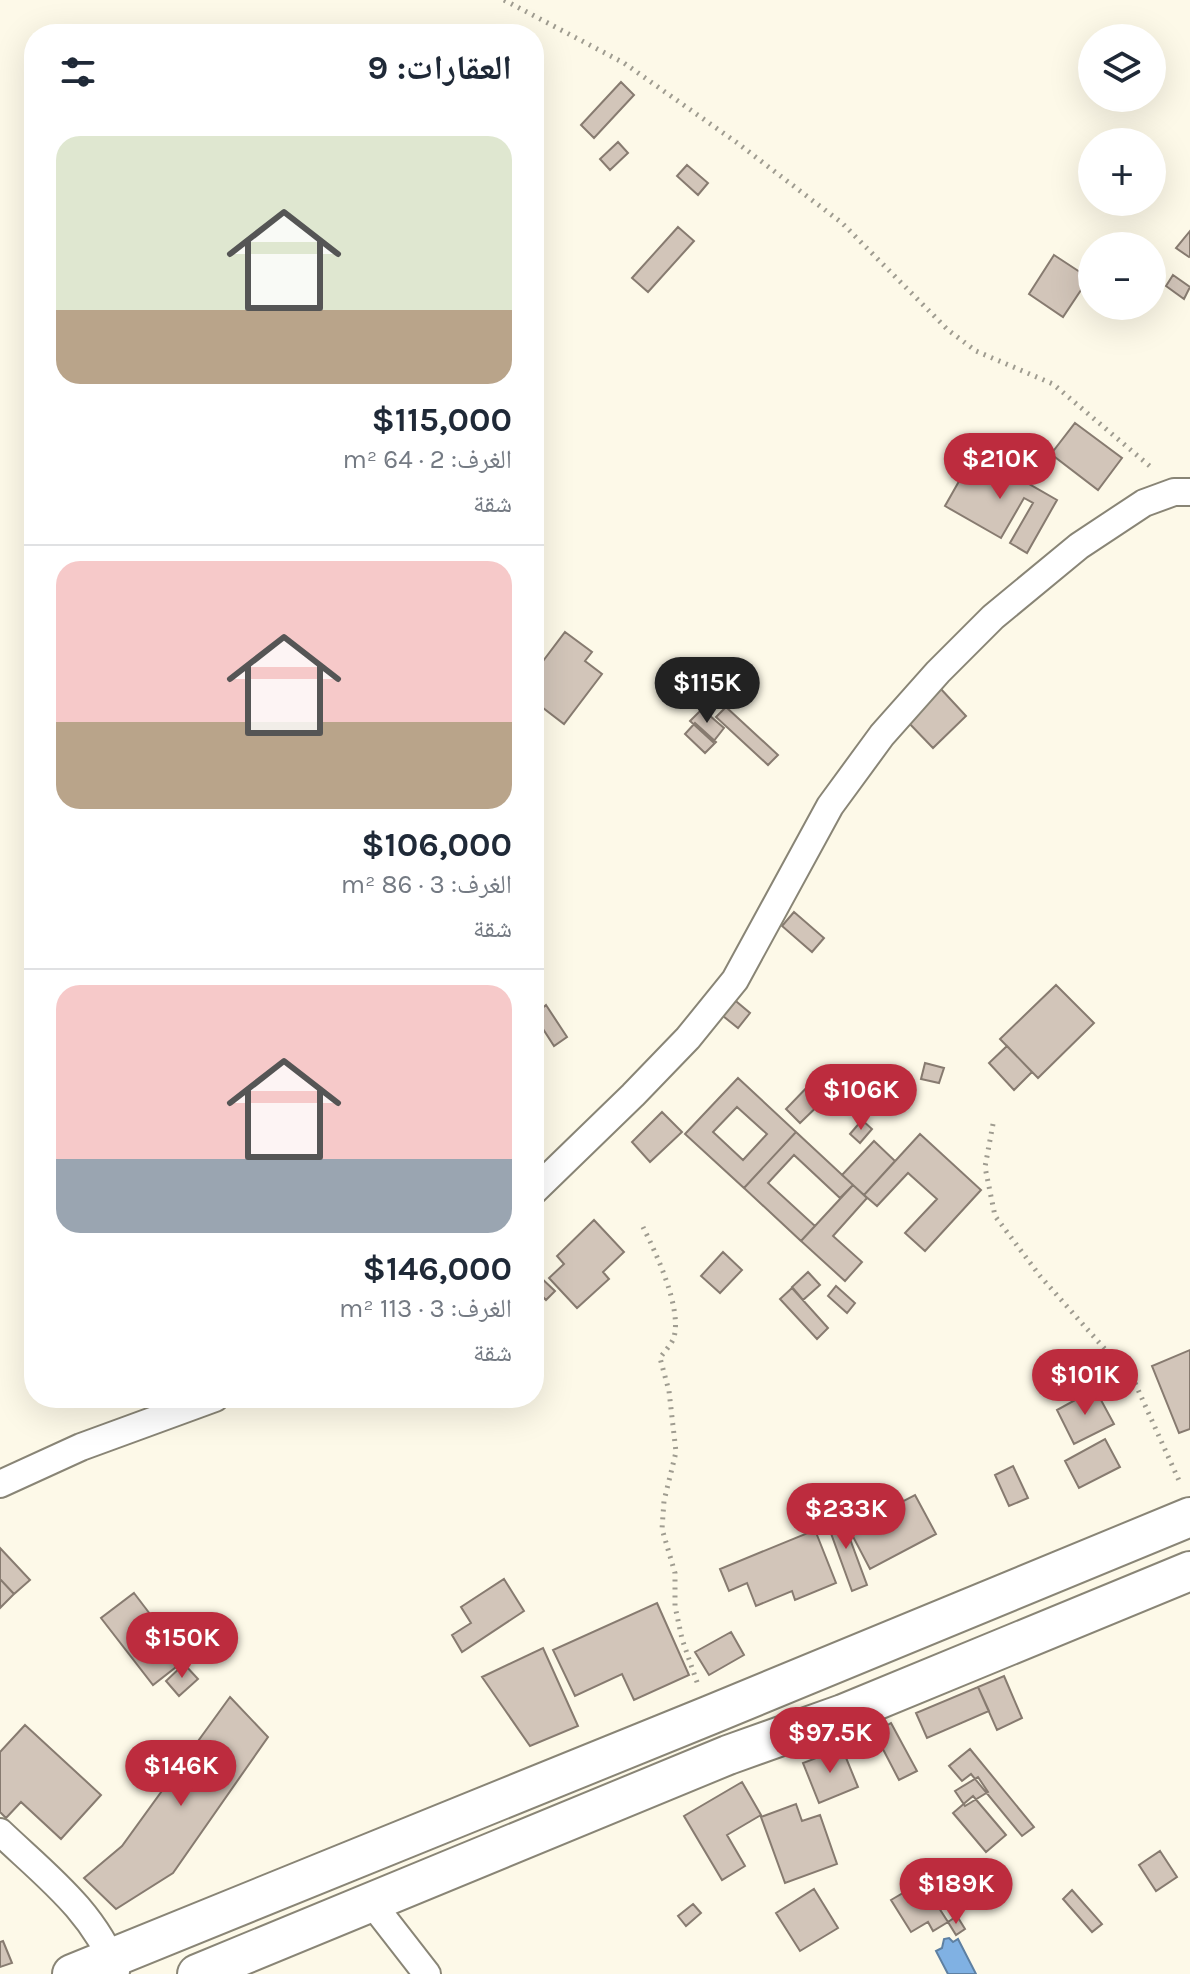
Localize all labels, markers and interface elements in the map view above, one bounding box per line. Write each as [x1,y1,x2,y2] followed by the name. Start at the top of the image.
[1078,24,1166,320] map controls
[1078,24,1166,112] button: layers
[368,48,512,88] text: العقارات: 9
[56,50,100,94] icon: filters
[1078,128,1166,216] button: +
[212,188,356,332] icon: home
[1078,232,1166,320] button: −
[371,400,512,440] text: $115,000
[944,433,1056,501] pin: $210K
[962,443,1038,474] text: $210K
[342,444,512,475] text: الغرف: 2 · 64 m²
[473,488,512,519] text: شقة
[212,613,356,757] icon: home
[651,657,763,725] pin: $115K
[673,667,741,698] text: $115K
[361,825,512,865] text: $106,000
[341,869,512,900] text: الغرف: 3 · 86 m²
[473,913,512,944] text: شقة
[212,1037,356,1181] icon: home
[805,1064,917,1132] pin: $106K
[823,1074,899,1105] text: $106K
[362,1249,512,1289] text: $146,000
[339,1293,512,1324] text: الغرف: 3 · 113 m²
[473,1337,512,1368] text: شقة
[1029,1349,1141,1417] pin: $101K
[1050,1359,1120,1390] text: $101K
[790,1483,902,1551] pin: $233K
[805,1493,888,1524] text: $233K
[126,1612,238,1680] pin: $150K
[144,1622,220,1653] text: $150K
[765,1707,895,1775] pin: $97.5K
[788,1717,872,1748] text: $97.5K
[125,1740,237,1808] pin: $146K
[143,1750,219,1781] text: $146K
[900,1858,1012,1926] pin: $189K
[918,1868,994,1899] text: $189K

